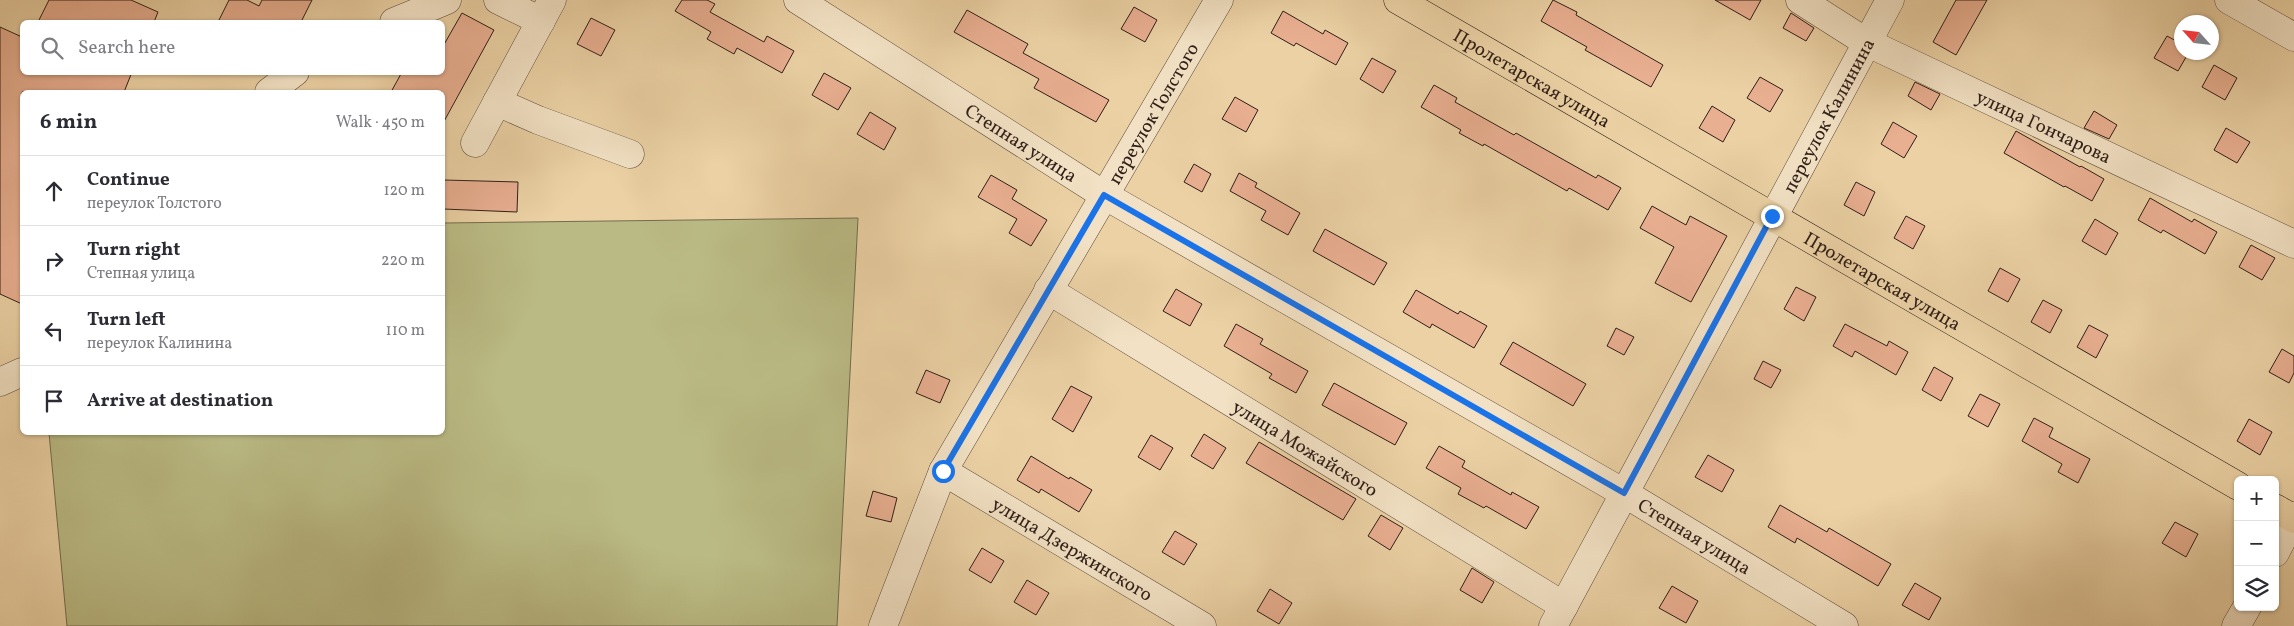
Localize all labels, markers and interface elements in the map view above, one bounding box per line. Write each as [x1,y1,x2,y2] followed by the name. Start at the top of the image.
[2174,15,2219,60] north arrow
[20,20,445,75] search box
[1448,24,1615,135] street label: Пролетарская улица
[38,34,66,62] icon: search
[1777,34,1882,198] street label: переулок Калинина
[78,35,175,61] text: Search here
[1103,38,1206,190] street label: переулок Толстого
[1971,85,2115,171] street label: улица Гончарова
[959,99,1082,190] street label: Степная улица
[40,108,97,137] text: 6 min
[336,112,425,134] text: Walk · 450 m
[87,167,170,193] text: Continue
[40,177,68,205] icon: ahead
[383,180,425,202] text: 120 m
[87,193,222,215] text: переулок Толстого
[1761,205,1784,228] route end
[1798,226,1965,338] street label: Пролетарская улица
[87,237,180,263] text: Turn right
[40,247,68,275] icon: right
[381,250,425,272] text: 220 m
[87,263,195,285] text: Степная улица
[87,307,166,333] text: Turn left
[40,317,68,345] icon: left
[386,320,425,342] text: 110 m
[87,333,232,355] text: переулок Калинина
[40,387,68,415] icon: arrive
[87,388,273,414] text: Arrive at destination
[1227,395,1382,504] street label: улица Можайского
[932,460,955,483] route start
[2234,476,2279,611] map controls
[2234,476,2279,521] button: +
[986,492,1157,608] street label: улица Дзержинского
[1632,493,1756,582] street label: Степная улица
[2234,521,2279,566] button: −
[2234,566,2279,611] button: layers

